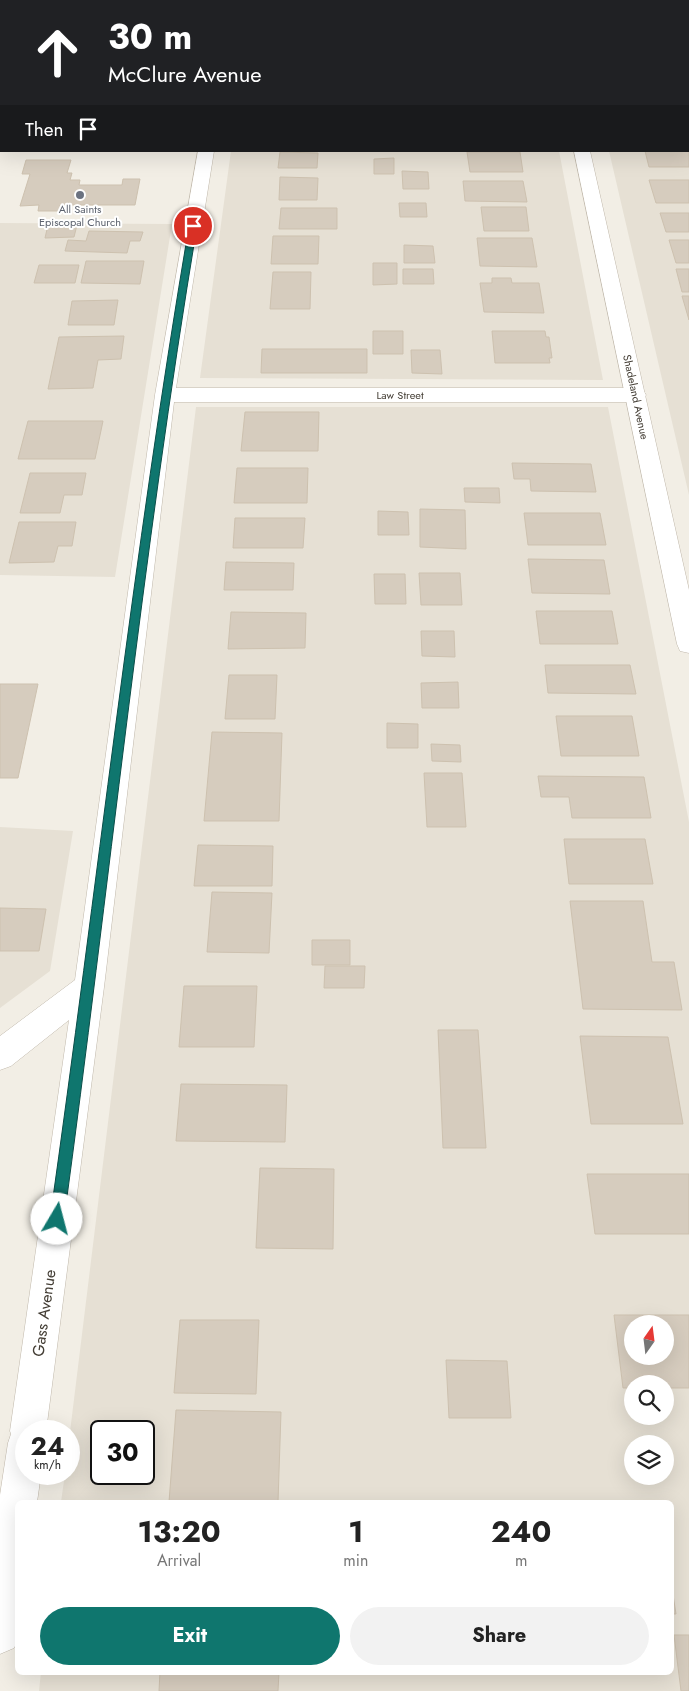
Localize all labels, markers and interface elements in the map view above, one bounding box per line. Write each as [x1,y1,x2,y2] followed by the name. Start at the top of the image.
[108,12,192,62] text: 30 m
[25,20,90,85] icon: ahead
[108,58,262,90] text: McClure Avenue
[74,115,102,143] icon: arrive
[25,116,64,143] text: Then
[74,189,86,201] marker: All Saints Episcopal Church
[39,201,121,230] place label: All Saints Episcopal Church
[172,205,214,247] pin
[179,212,207,240] icon: arrive
[619,353,653,441] street label: Shadeland Avenue
[376,387,424,403] street label: Law Street
[30,1192,82,1244] position arrow
[27,1268,61,1358] street label: Gass Avenue
[624,1315,674,1365] north arrow
[624,1315,674,1485] map controls
[624,1375,674,1425] button: search
[90,1420,155,1485] speed limit sign: 30
[31,1428,64,1464] text: 24
[624,1435,674,1485] button: layers
[34,1456,61,1474] text: km/h
[138,1510,221,1553] text: 13:20
[348,1510,363,1553] text: 1
[491,1510,551,1553] text: 240
[157,1549,201,1572] text: Arrival
[343,1549,368,1572] text: min
[515,1549,527,1572] text: m
[40,1607,340,1665] button: Exit
[350,1607,649,1665] button: Share

